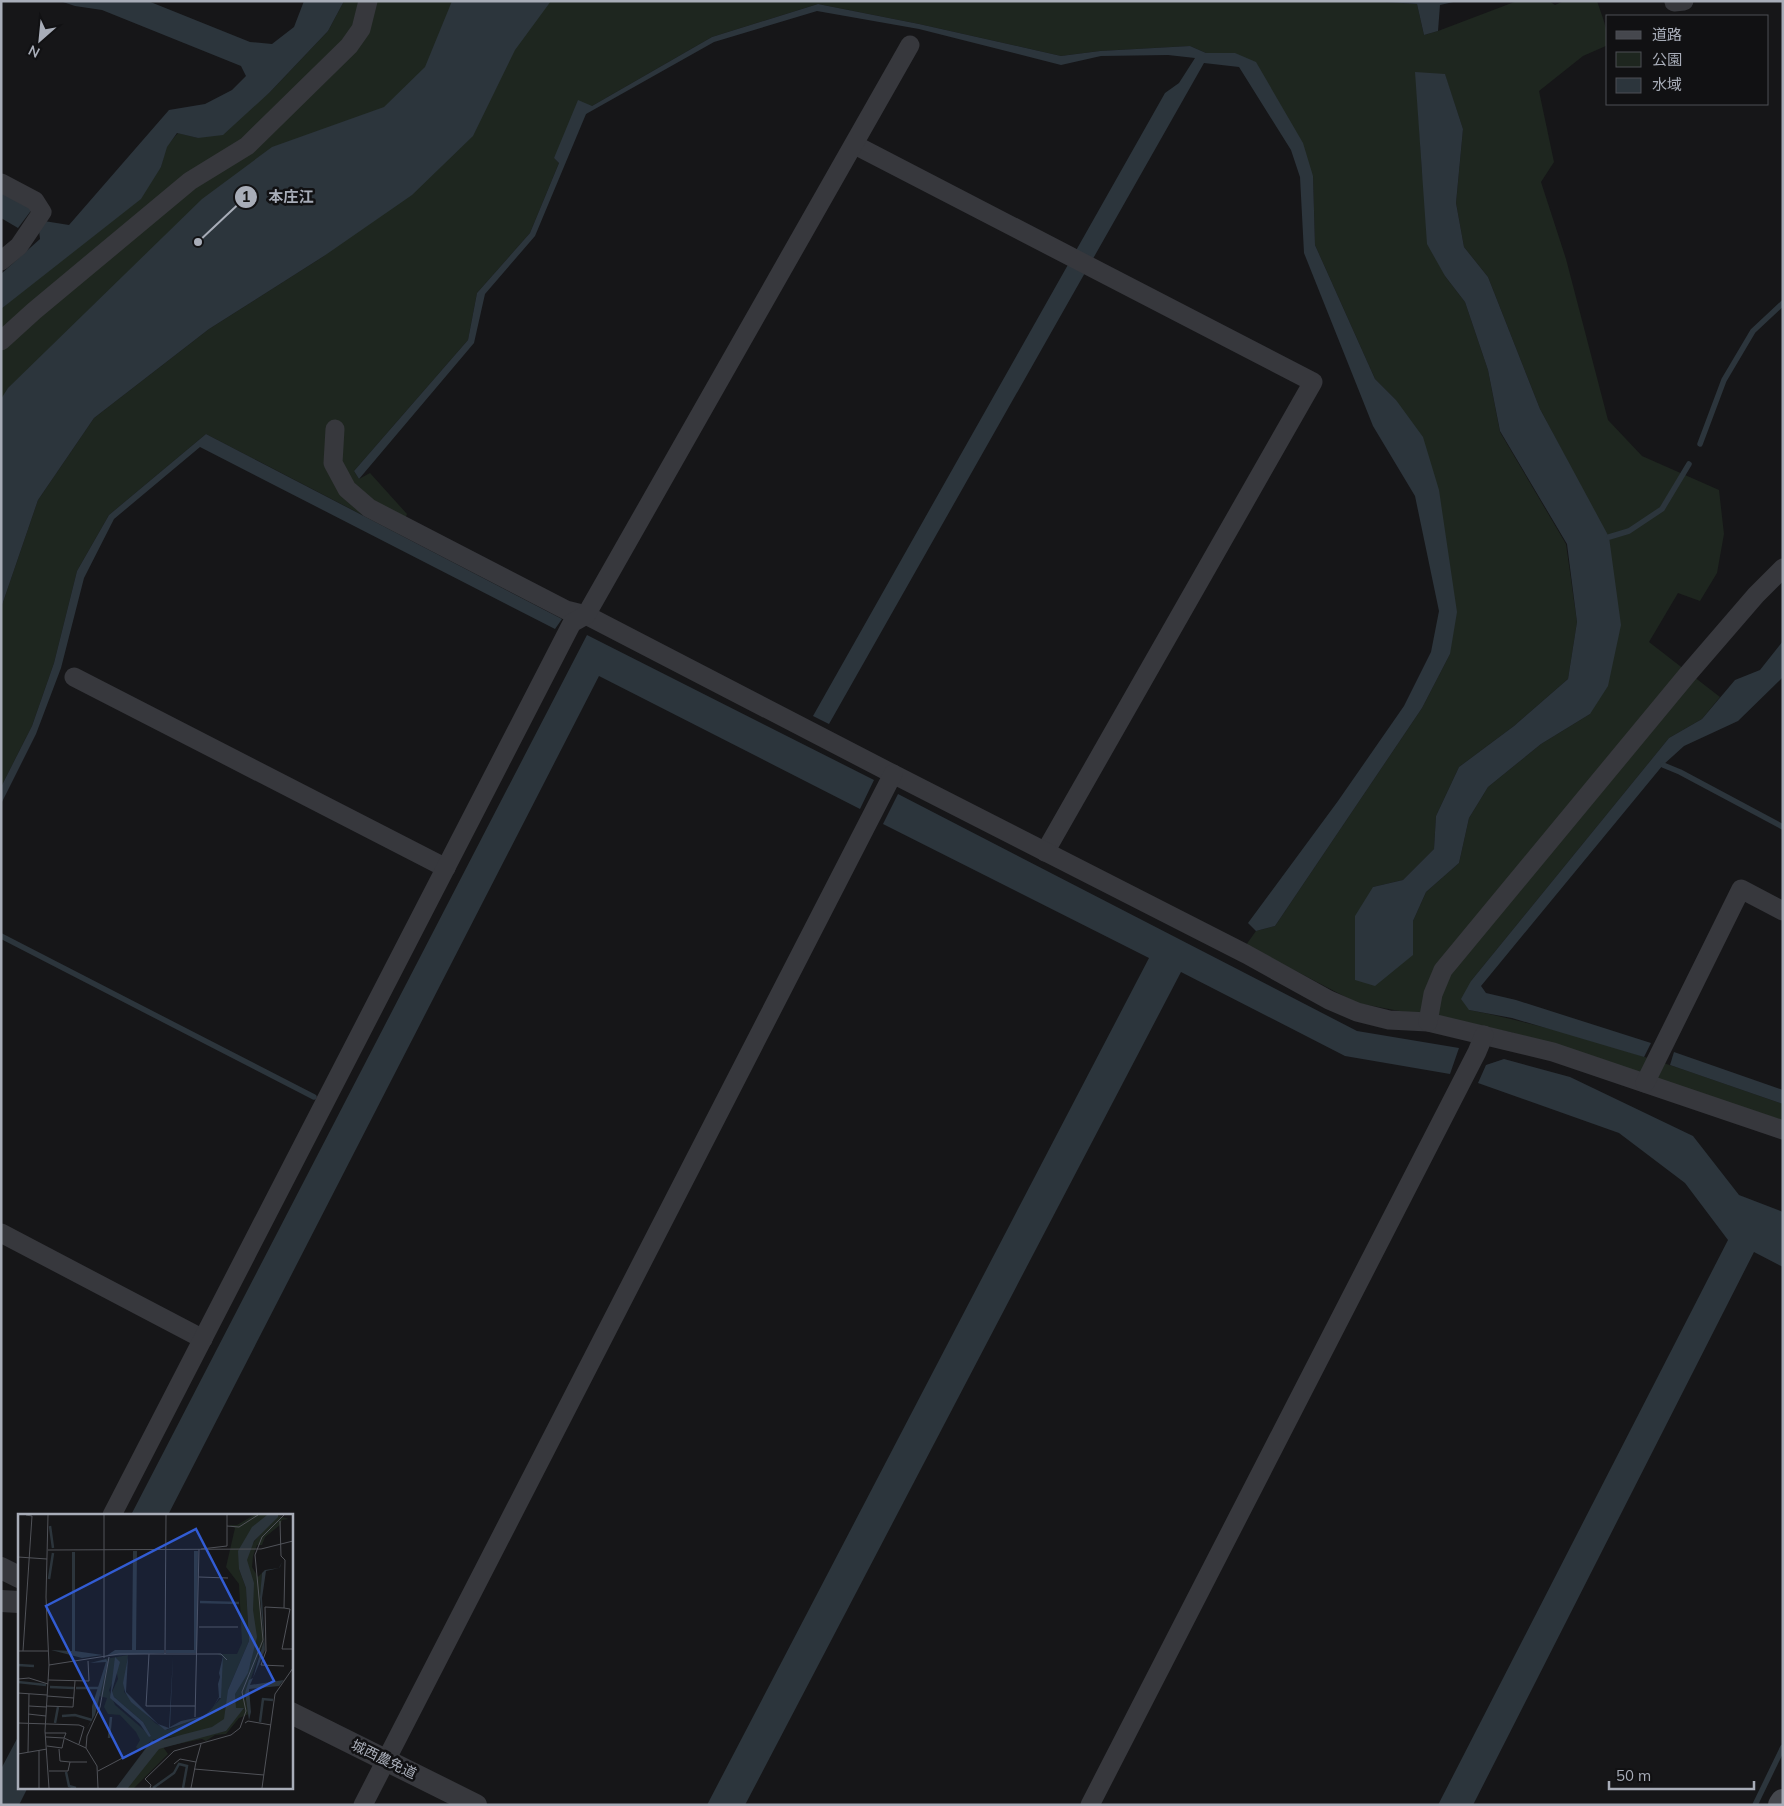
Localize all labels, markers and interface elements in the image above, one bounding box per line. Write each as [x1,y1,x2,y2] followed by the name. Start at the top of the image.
[15,15,65,65] north arrow
[1606,15,1769,105] legend
[1652,25,1682,44] text: 道路
[25,41,43,62] text: N
[1652,50,1682,69] text: 公園
[1652,75,1682,94] text: 水域
[234,182,324,212] callout: 本庄江
[241,187,251,206] text: 1
[268,187,314,206] text: 本庄江
[18,1514,292,1788] inset map
[349,1736,419,1782] street label: 城西農免道
[1609,1758,1754,1790] scale bar
[1616,1766,1651,1785] text: 50 m

